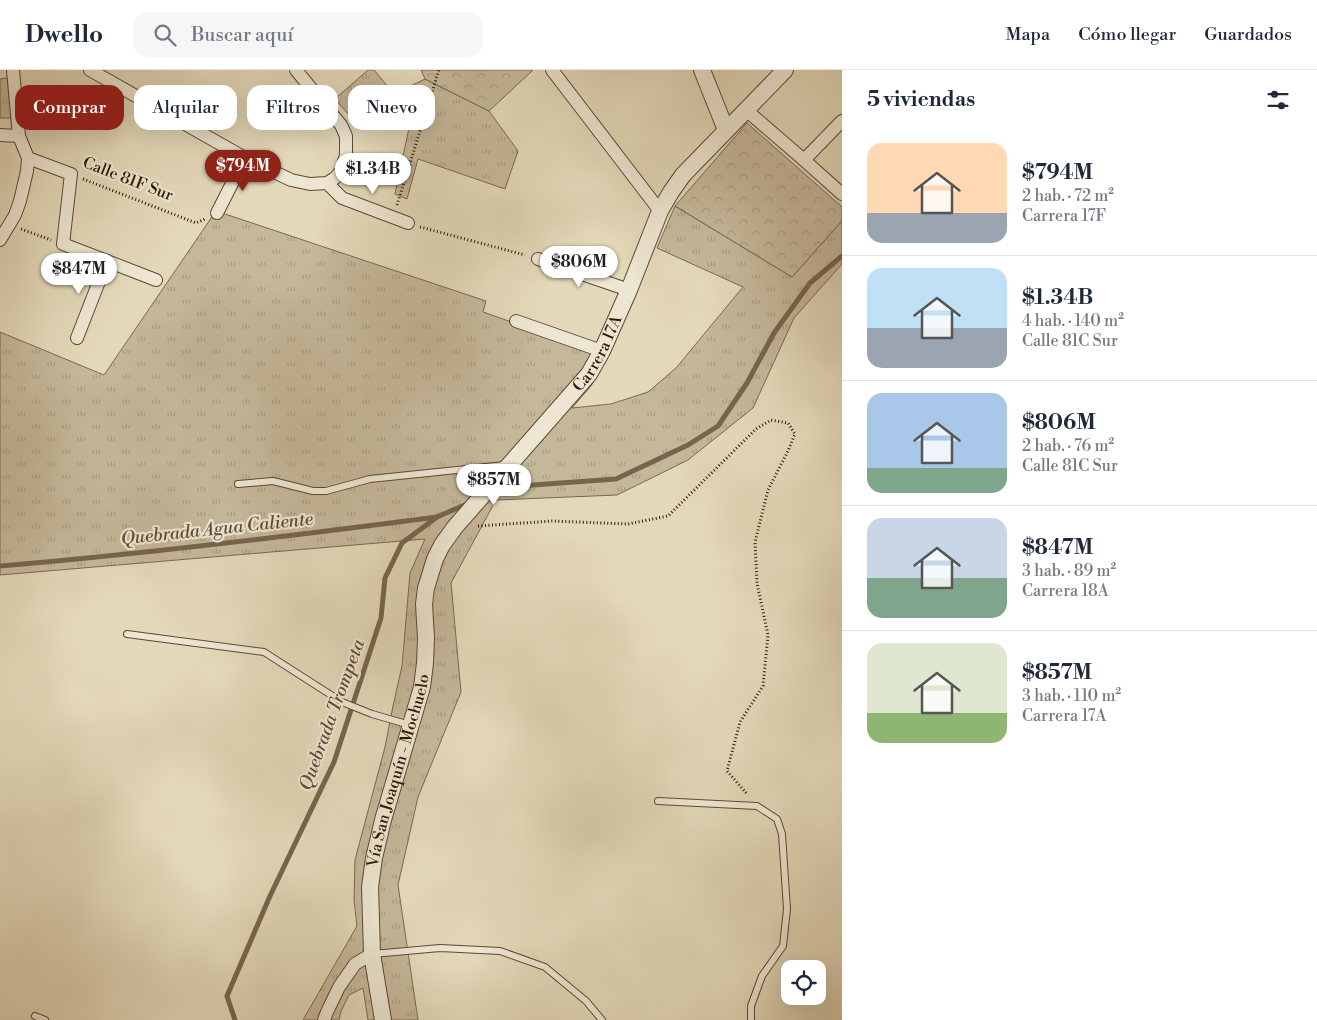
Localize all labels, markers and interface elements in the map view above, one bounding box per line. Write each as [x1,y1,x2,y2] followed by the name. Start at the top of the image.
[133,12,483,57] search box
[25,20,103,50] text: Dwello
[151,21,179,49] icon: search
[191,23,294,47] text: Buscar aquí
[1006,23,1050,46] text: Mapa
[1078,23,1176,46] text: Cómo llegar
[1204,23,1292,46] text: Guardados
[15,85,124,130] chip: Comprar
[134,85,237,130] chip: Alquilar
[247,85,338,130] chip: Filtros
[348,85,435,130] chip: Nuevo
[1264,86,1292,114] icon: filters
[867,87,975,113] text: 5 viviendas
[208,150,278,192] pin: $794M
[332,152,414,195] pin: $1.34B
[80,153,176,205] street label: Calle 81F Sur
[216,156,270,176] text: $794M
[346,159,400,179] text: $1.34B
[1022,160,1093,186] text: $794M
[907,163,967,223] icon: home
[1022,186,1114,206] text: 2 hab. · 72 m²
[1022,206,1106,226] text: Carrera 17F
[544,246,614,288] pin: $806M
[44,252,114,295] pin: $847M
[551,252,607,272] text: $806M
[52,259,106,279] text: $847M
[1022,285,1093,311] text: $1.34B
[907,288,967,348] icon: home
[568,311,627,396] street label: Carrera 17A
[1022,311,1124,331] text: 4 hab. · 140 m²
[1022,331,1118,351] text: Calle 81C Sur
[1022,410,1096,436] text: $806M
[907,413,967,473] icon: home
[1022,436,1114,456] text: 2 hab. · 76 m²
[1022,456,1118,476] text: Calle 81C Sur
[459,464,529,506] pin: $857M
[467,470,521,490] text: $857M
[120,507,315,551] water label: Quebrada Agua Caliente
[1022,535,1093,561] text: $847M
[907,538,967,598] icon: home
[1022,561,1116,581] text: 3 hab. · 89 m²
[1022,581,1109,601] text: Carrera 18A
[294,635,370,794] water label: Quebrada Trompeta
[1022,660,1092,686] text: $857M
[907,663,967,723] icon: home
[363,673,434,869] street label: Vía San Joaquín - Mochuelo
[1022,686,1121,706] text: 3 hab. · 110 m²
[1022,706,1107,726] text: Carrera 17A
[781,960,826,1005] map controls
[781,960,826,1005] button: locate

